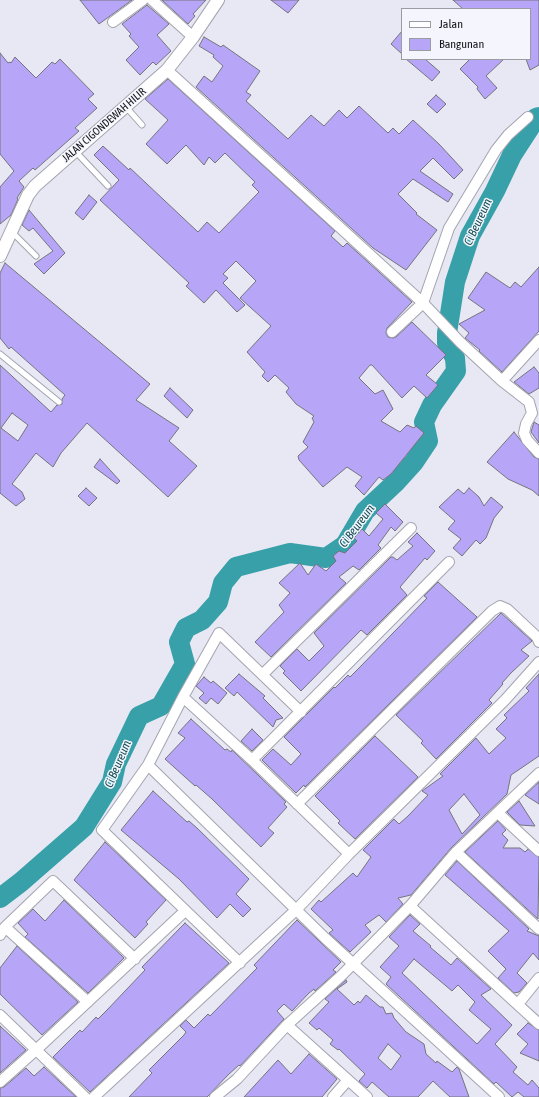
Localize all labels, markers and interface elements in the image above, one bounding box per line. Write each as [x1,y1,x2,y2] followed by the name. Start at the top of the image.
[401,8,531,60] legend
[439,17,463,31] text: Jalan
[439,37,484,51] text: Bangunan
[59,85,149,165] street label: JALAN CIGONDEWAH HILIR
[461,196,495,248] water label: Ci Beureum
[336,502,378,550] water label: Ci Beureum
[102,738,134,790] water label: Ci Beureum

